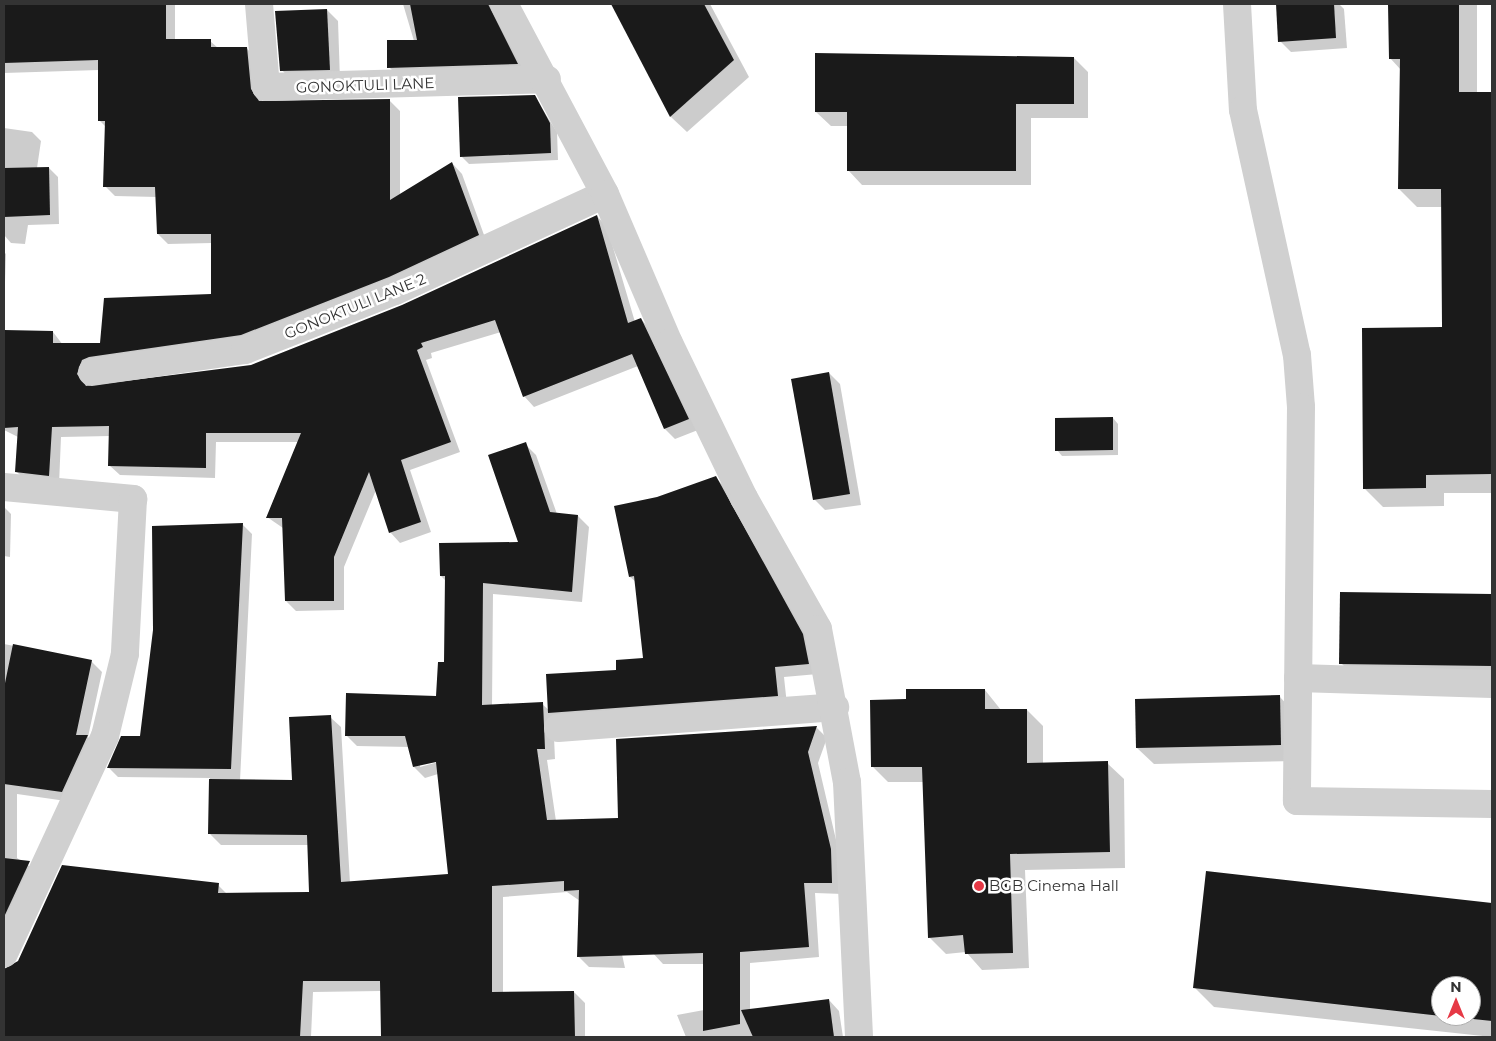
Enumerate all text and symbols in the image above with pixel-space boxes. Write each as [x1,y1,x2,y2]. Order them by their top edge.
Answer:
street label: GONOKTULI LANE [295,74,435,96]
street label: GONOKTULI LANE 2 [282,269,428,343]
place label: BGB Cinema Hall [989,877,1119,895]
marker: BGB Cinema Hall [973,880,985,892]
north arrow [1431,976,1481,1026]
text: N [1450,978,1462,996]

